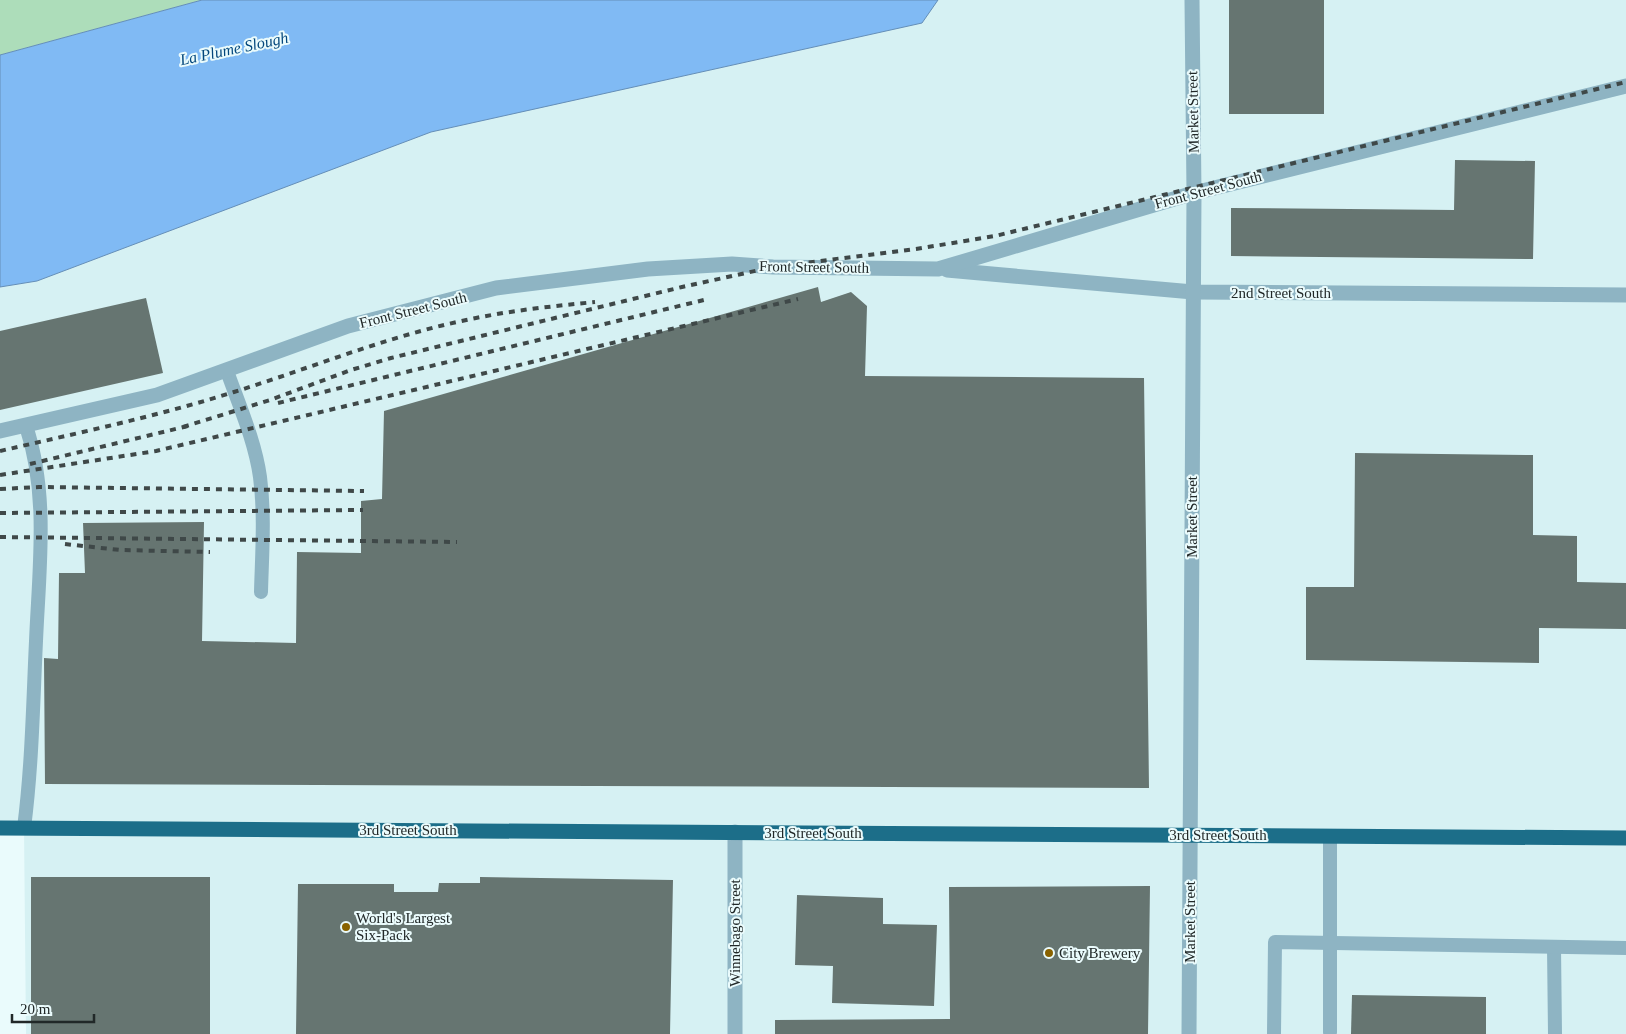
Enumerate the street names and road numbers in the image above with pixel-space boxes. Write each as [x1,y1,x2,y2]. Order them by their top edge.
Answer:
street label: Market Street [1184,70,1202,153]
street label: Front Street South [1153,168,1264,212]
street label: Front Street South [759,258,870,276]
street label: 2nd Street South [1231,285,1331,301]
street label: Front Street South [358,289,469,331]
street label: Market Street [1184,475,1200,558]
street label: 3rd Street South [359,822,457,838]
street label: 3rd Street South [764,825,862,841]
street label: 3rd Street South [1169,827,1267,843]
street label: Winnebago Street [727,879,743,987]
street label: Market Street [1182,880,1198,963]

